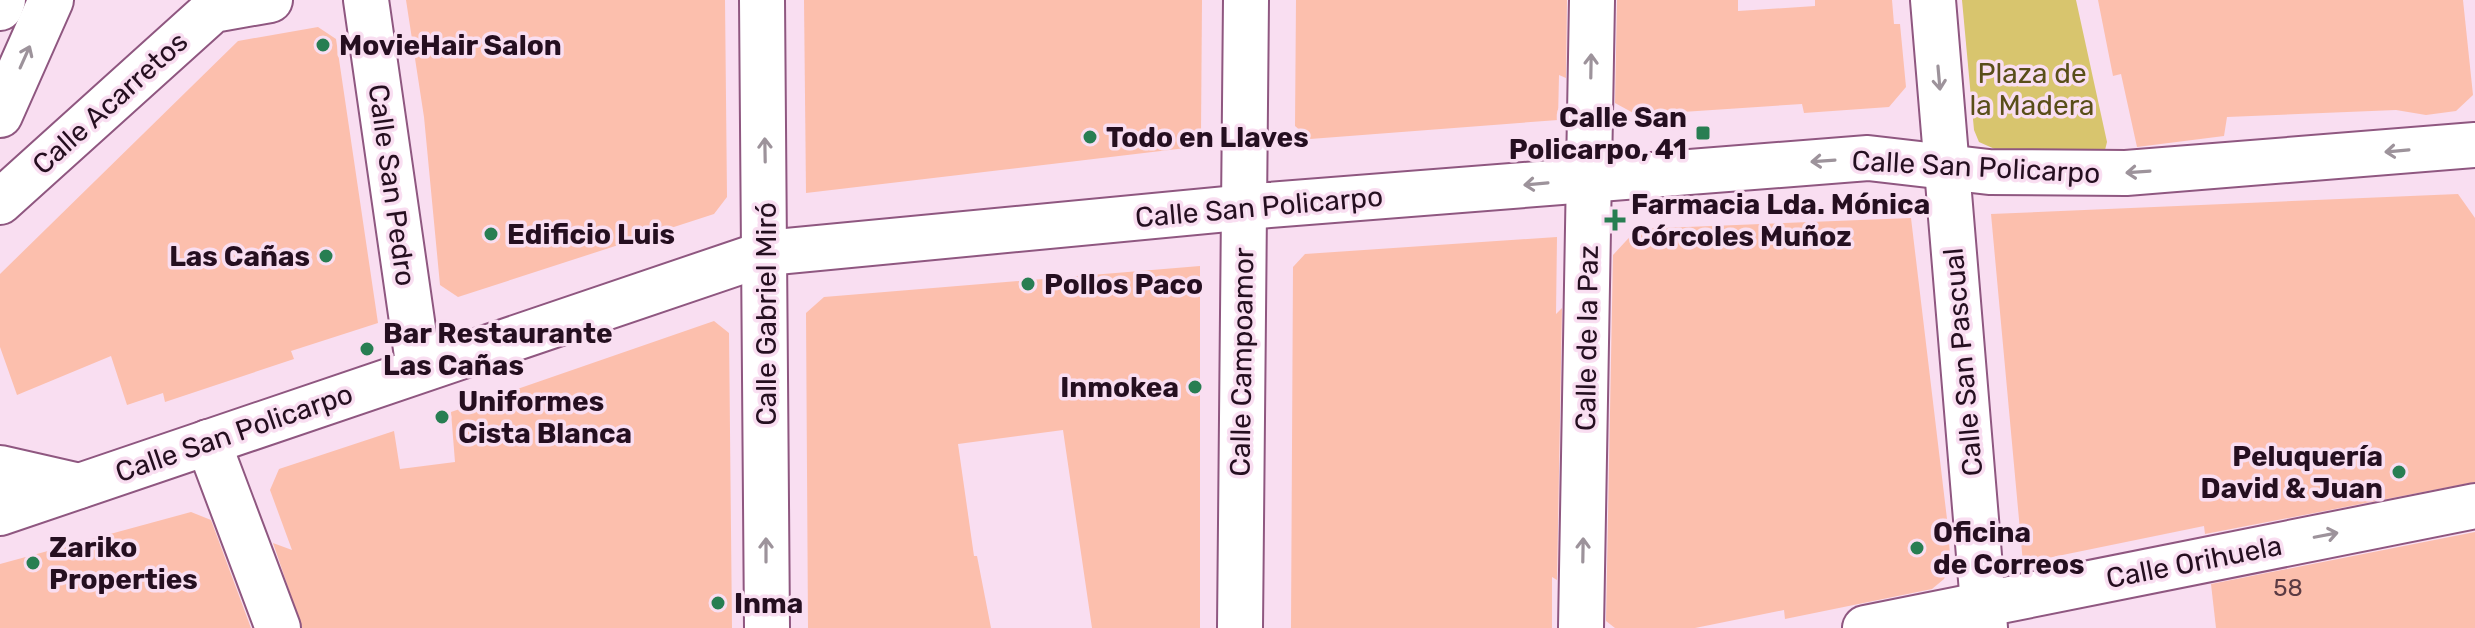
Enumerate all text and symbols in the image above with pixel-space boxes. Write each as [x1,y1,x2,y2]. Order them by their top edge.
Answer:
street label: Calle Acarretos [26,25,194,181]
place label: MovieHair Salon [339,29,562,62]
marker: MovieHair Salon [314,36,332,54]
one-way arrow [19,46,34,70]
one-way arrow [1583,53,1599,80]
park label: Plaza de la Madera [1969,57,2095,122]
one-way arrow [1932,64,1947,91]
street label: Calle San Pedro [361,82,423,288]
place label: Calle San Policarpo, 41 [1509,101,1687,166]
place label: Todo en Llaves [1106,121,1309,154]
marker: Calle San Policarpo, 41 [1694,124,1712,142]
marker: Todo en Llaves [1081,128,1099,146]
one-way arrow [757,137,772,164]
street label: Calle San Policarpo [1851,144,2101,190]
one-way arrow [2384,144,2411,159]
one-way arrow [1810,154,1837,169]
one-way arrow [2125,165,2152,180]
one-way arrow [1523,177,1550,192]
street label: Calle San Policarpo [1134,180,1384,234]
place label: Farmacia Lda. Mónica Córcoles Muñoz [1631,188,1930,253]
street label: Calle Gabriel Miró [750,202,783,426]
marker: Farmacia Lda. Mónica Córcoles Muñoz [1606,211,1624,229]
place label: Edificio Luis [507,218,675,251]
marker: Edificio Luis [482,225,500,243]
place label: Las Cañas [169,240,310,273]
street label: Calle de la Paz [1569,245,1605,431]
marker: Las Cañas [317,247,335,265]
street label: Calle Campoamor [1224,247,1261,477]
street label: Calle San Pascual [1937,247,1989,477]
place label: Pollos Paco [1044,268,1203,301]
marker: Pollos Paco [1019,275,1037,293]
place label: Bar Restaurante Las Cañas [383,317,613,382]
marker: Bar Restaurante Las Cañas [358,340,376,358]
place label: Inmokea [1060,371,1179,404]
street label: Calle San Policarpo [111,377,357,489]
marker: Inmokea [1186,378,1204,396]
place label: Uniformes Cista Blanca [458,385,632,450]
marker: Uniformes Cista Blanca [433,408,451,426]
place label: Peluquería David & Juan [2201,440,2383,505]
marker: Peluquería David & Juan [2390,463,2408,481]
place label: Oficina de Correos [1933,516,2085,581]
one-way arrow [2313,527,2338,542]
street label: Calle Orihuela [2103,529,2285,595]
place label: Zariko Properties [49,531,198,596]
one-way arrow [758,537,774,564]
one-way arrow [1575,537,1590,564]
marker: Oficina de Correos [1908,539,1926,557]
marker: Zariko Properties [24,554,42,572]
house number: 58 [2273,574,2303,602]
place label: Inma [734,587,803,620]
marker: Inma [709,594,727,612]

